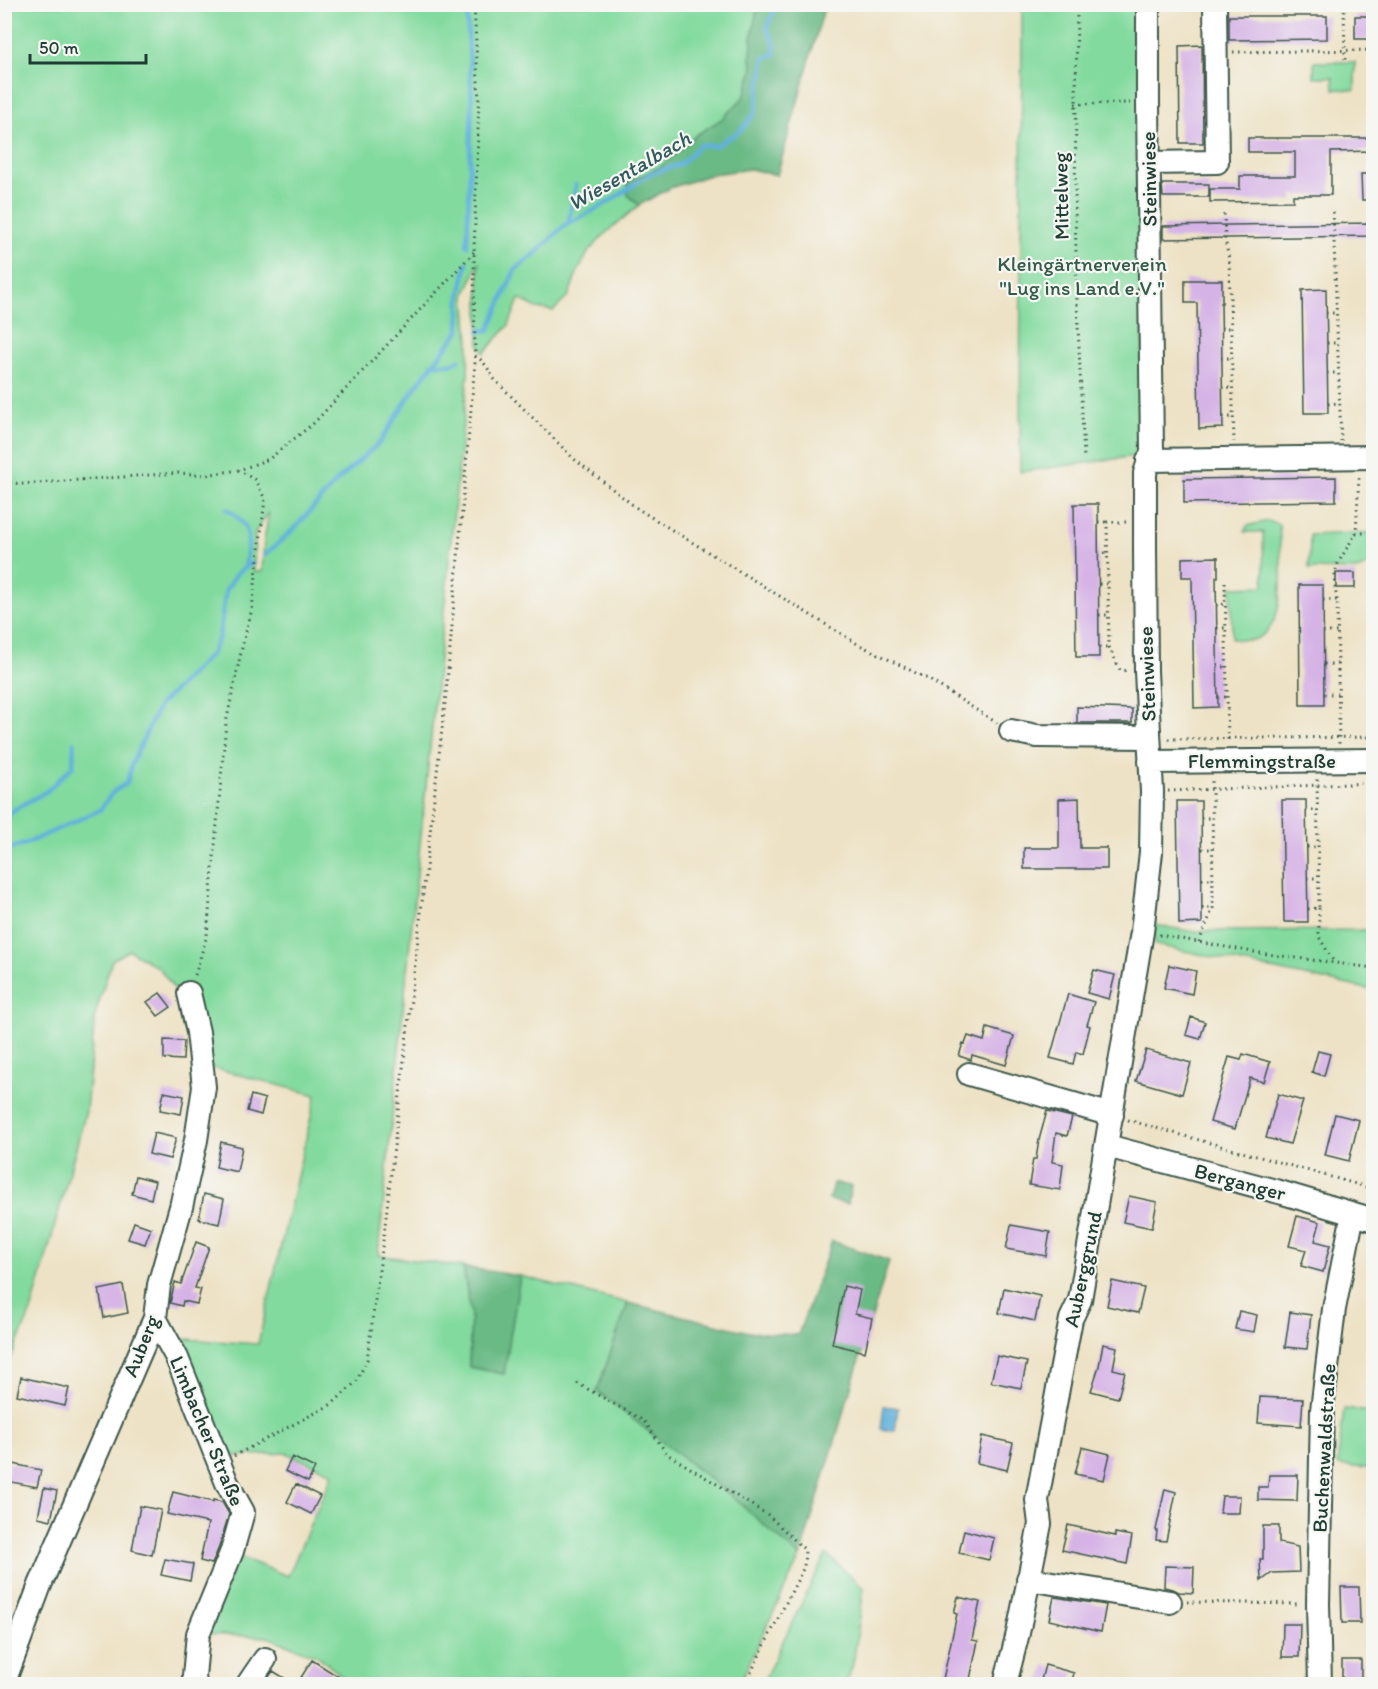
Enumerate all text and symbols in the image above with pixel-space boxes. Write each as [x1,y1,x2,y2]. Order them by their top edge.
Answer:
scale bar [30,27,146,65]
text: 50 m [39,37,79,59]
water label: Wiesentalbach [563,124,696,216]
street label: Steinwiese [1135,131,1162,227]
street label: Mittelweg [1047,152,1074,240]
park label: Kleingärtnerverein "Lug ins Land e.V." [997,251,1167,300]
street label: Steinwiese [1132,626,1161,722]
street label: Flemmingstraße [1188,748,1336,773]
street label: Berganger [1192,1157,1289,1206]
street label: Auberggrund [1058,1208,1107,1329]
street label: Auberg [117,1311,164,1380]
street label: Limbacher Straße [165,1352,250,1510]
street label: Buchenwaldstraße [1307,1363,1340,1533]

